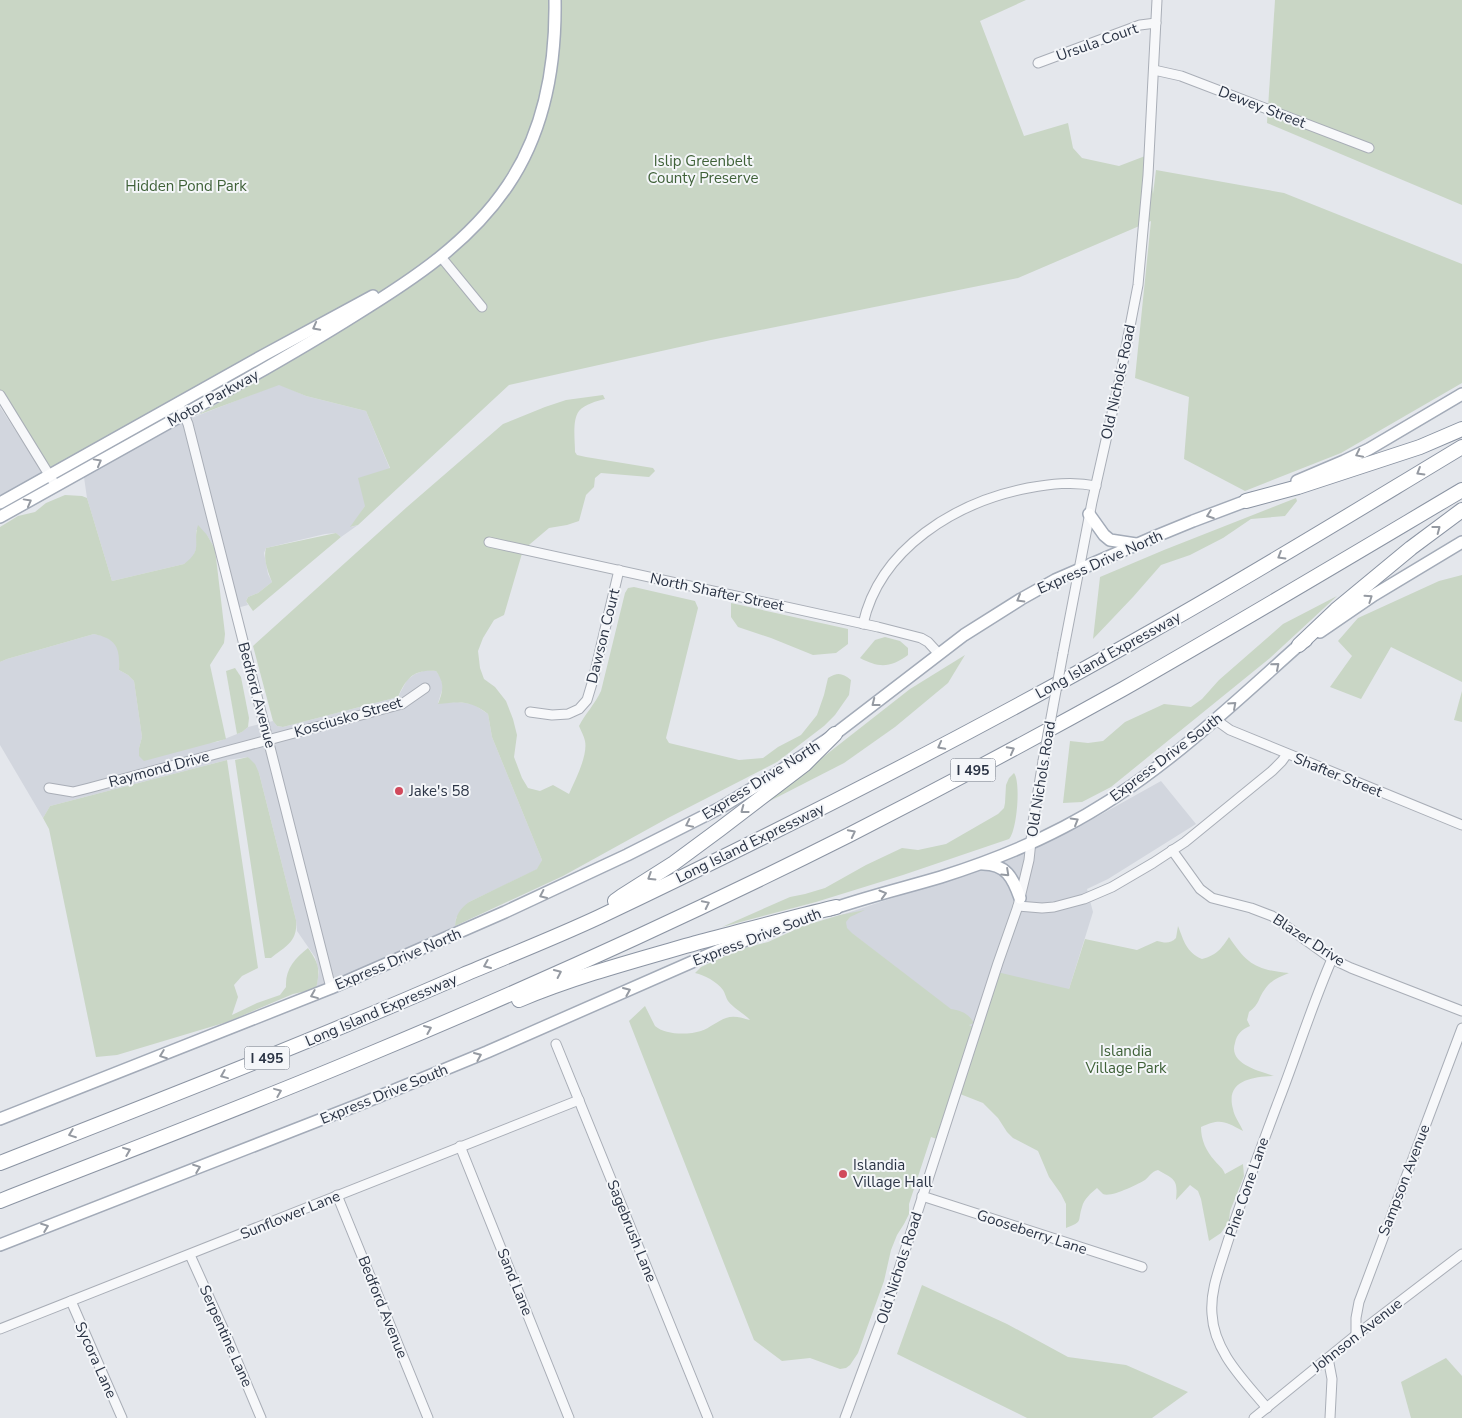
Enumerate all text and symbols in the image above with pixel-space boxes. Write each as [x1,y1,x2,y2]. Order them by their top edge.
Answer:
street label: Ursula Court [1053,18,1141,66]
street label: Dewey Street [1216,81,1309,133]
park label: Islip Greenbelt County Preserve [648,151,759,188]
park label: Hidden Pond Park [125,176,247,196]
one-way arrow [312,321,321,331]
street label: Old Nichols Road [1096,323,1140,441]
street label: Motor Parkway [164,364,263,431]
one-way arrow [1355,448,1364,458]
one-way arrow [93,459,102,469]
one-way arrow [1417,466,1426,476]
one-way arrow [23,498,32,508]
one-way arrow [1206,509,1214,519]
street label: Express Drive North [1034,525,1166,599]
one-way arrow [1431,526,1440,534]
one-way arrow [1277,550,1286,560]
street label: North Shafter Street [648,568,787,616]
street label: Dawson Court [582,586,625,685]
one-way arrow [1016,593,1025,603]
one-way arrow [1363,595,1372,604]
street label: Long Island Expressway [1032,607,1184,703]
street label: Bedford Avenue [233,640,281,750]
one-way arrow [1270,663,1279,672]
street label: Kosciusko Street [292,692,405,742]
one-way arrow [871,697,881,706]
one-way arrow [1227,702,1236,711]
street label: Express Drive South [1106,708,1226,806]
street label: Old Nichols Road [1022,720,1060,838]
street label: Express Drive North [698,736,824,824]
one-way arrow [937,740,946,750]
street label: Raymond Drive [106,746,212,792]
one-way arrow [1006,746,1015,756]
street label: Shafter Street [1291,748,1386,802]
road number: I 495 [950,758,996,782]
place label: Jake's 58 [408,781,470,801]
marker: Jake's 58 [393,785,405,797]
street label: Long Island Expressway [672,798,828,888]
one-way arrow [741,805,750,813]
one-way arrow [685,818,694,828]
one-way arrow [1069,818,1078,828]
one-way arrow [846,829,855,839]
one-way arrow [1000,867,1009,876]
one-way arrow [648,871,657,881]
one-way arrow [539,889,548,899]
one-way arrow [878,889,886,899]
one-way arrow [700,900,709,910]
street label: Express Drive South [690,903,824,971]
street label: Blazer Drive [1269,909,1349,971]
street label: Express Drive North [332,923,464,995]
one-way arrow [483,959,492,970]
one-way arrow [553,968,562,979]
street label: Long Island Expressway [302,969,460,1051]
one-way arrow [622,986,631,997]
one-way arrow [310,989,318,999]
one-way arrow [423,1025,432,1036]
park label: Islandia Village Park [1084,1041,1167,1078]
road number: I 495 [244,1046,290,1070]
one-way arrow [159,1049,168,1059]
one-way arrow [473,1051,482,1062]
street label: Express Drive South [317,1059,451,1129]
one-way arrow [220,1069,229,1079]
one-way arrow [273,1088,282,1098]
street label: Sampson Avenue [1374,1121,1434,1239]
one-way arrow [69,1129,77,1139]
street label: Pine Cone Lane [1221,1134,1273,1240]
one-way arrow [122,1147,131,1158]
place label: Islandia Village Hall [852,1155,933,1192]
one-way arrow [192,1164,201,1174]
marker: Islandia Village Hall [837,1168,849,1180]
street label: Sagebrush Lane [602,1177,662,1285]
street label: Sunflower Lane [237,1186,343,1244]
street label: Gooseberry Lane [974,1205,1090,1259]
street label: Old Nichols Road [871,1209,927,1327]
one-way arrow [41,1223,49,1233]
street label: Sand Lane [492,1245,538,1319]
street label: Bedford Avenue [353,1253,413,1361]
street label: Serpentine Lane [195,1282,257,1390]
street label: Johnson Avenue [1307,1293,1406,1377]
street label: Sycora Lane [70,1319,122,1401]

